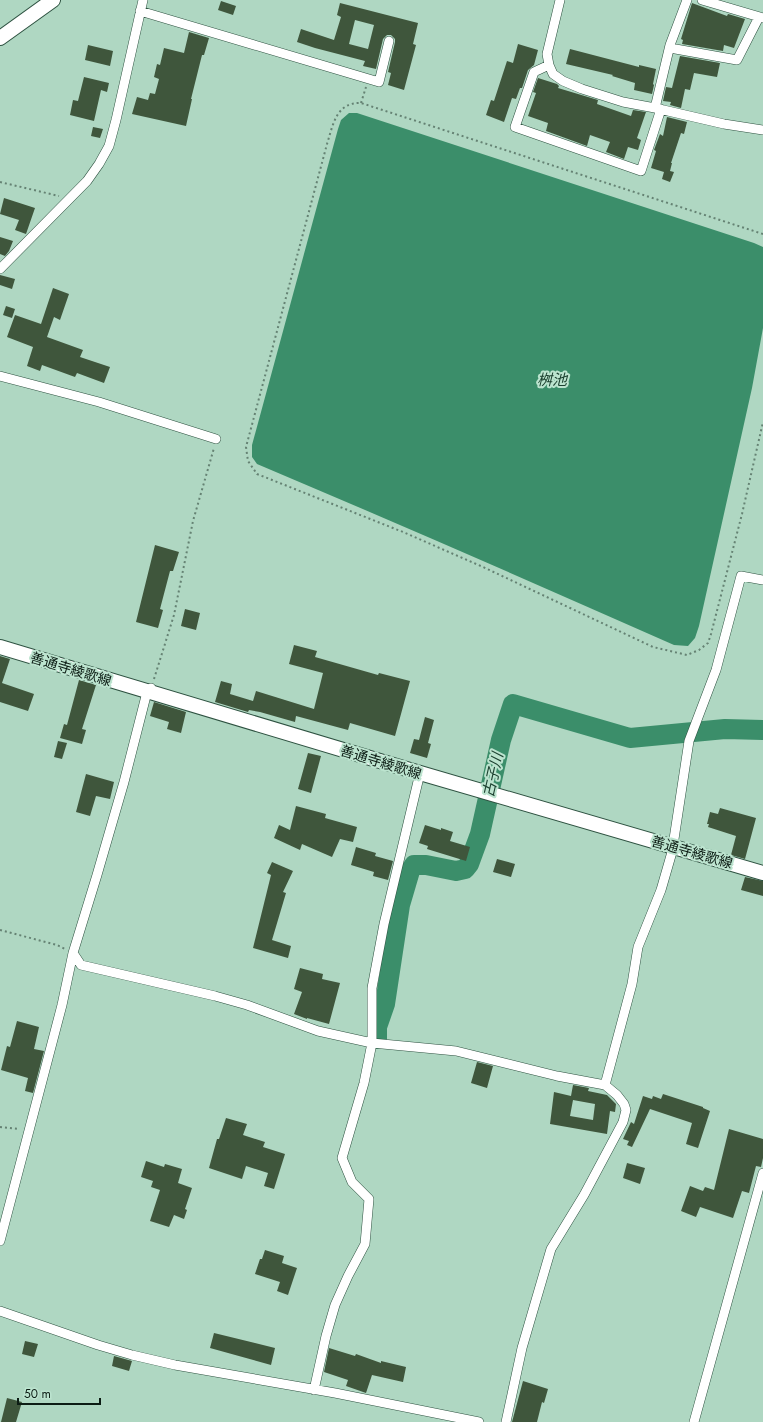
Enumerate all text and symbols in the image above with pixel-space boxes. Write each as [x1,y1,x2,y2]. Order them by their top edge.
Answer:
water label: 桝池 [537,369,569,391]
street label: 善通寺綾歌線 [28,647,114,691]
street label: 善通寺綾歌線 [338,740,424,784]
water label: 古子川 [477,749,509,799]
street label: 善通寺綾歌線 [649,831,735,873]
scale bar [18,1380,100,1406]
text: 50 m [24,1385,51,1403]

